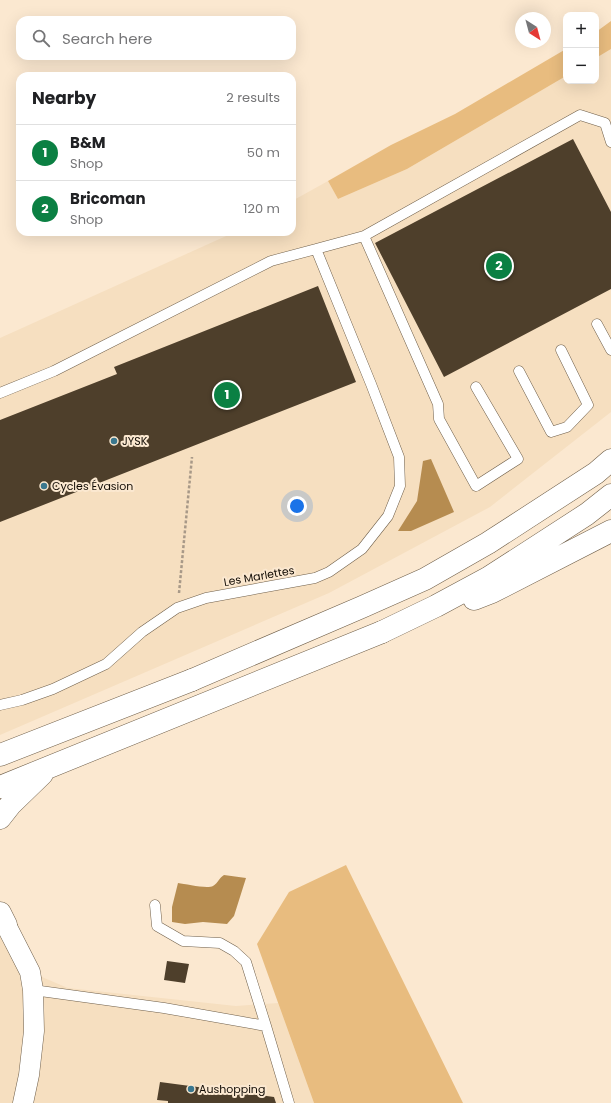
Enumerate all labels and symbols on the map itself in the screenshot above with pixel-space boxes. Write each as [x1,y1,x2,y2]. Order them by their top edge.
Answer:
north arrow [515,12,551,48]
pin: 2 [486,251,512,281]
pin: 1 [214,380,240,410]
place label: JYSK [122,433,148,449]
marker: JYSK [109,436,119,446]
place label: Cycles Évasion [52,478,133,494]
marker: Cycles Évasion [39,481,49,491]
your location [287,496,307,516]
street label: Les Marlettes [222,562,296,590]
place label: Aushopping [199,1081,265,1097]
marker: Aushopping [186,1084,196,1094]

